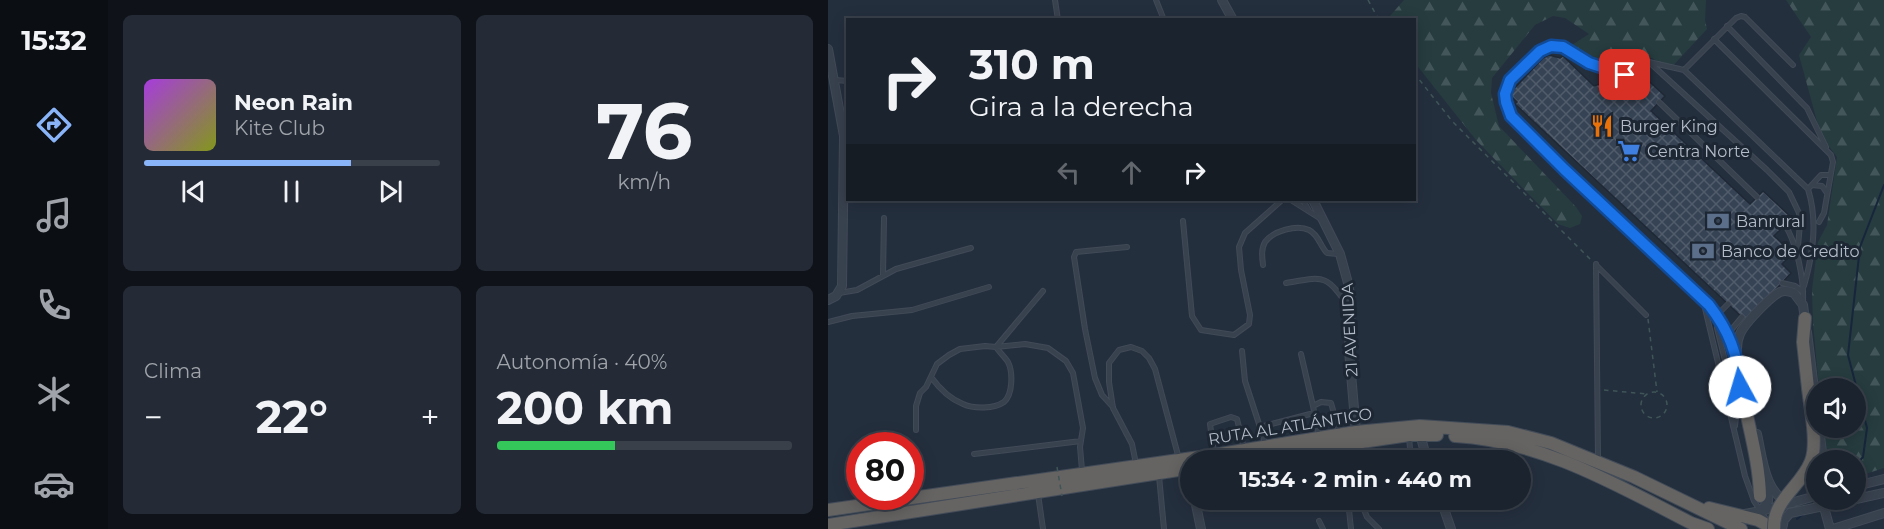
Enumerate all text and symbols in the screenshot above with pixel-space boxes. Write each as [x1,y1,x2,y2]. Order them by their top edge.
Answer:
text: 15:32 [21,24,87,57]
text: 310 m [969,38,1095,90]
icon: right [870,42,948,120]
pin [1599,49,1650,100]
icon: arrive [1608,58,1641,91]
text: 76 [596,83,693,179]
text: Neon Rain [234,89,353,116]
text: Gira a la derecha [969,90,1194,123]
icon: directions [33,104,75,146]
restaurant icon: Burger King [1589,113,1615,139]
text: Kite Club [234,116,325,140]
place label: Burger King [1620,117,1718,136]
supermarket icon: Centra Norte [1616,138,1642,164]
place label: Centra Norte [1647,142,1750,161]
icon: left [1052,156,1085,189]
icon: ahead [1115,156,1148,189]
icon: right [1178,156,1211,189]
text: km/h [618,170,671,194]
icon: previous [177,175,210,208]
icon: pause [275,175,308,208]
icon: next [374,175,407,208]
icon: music [33,194,75,236]
bank icon: Banrural [1705,208,1731,234]
place label: Banrural [1736,212,1805,231]
bank icon: Banco de Credito [1690,238,1716,264]
place label: Banco de Credito [1721,242,1860,261]
street label: 21 AVENIDA [1338,282,1361,377]
icon: phone [33,284,75,326]
text: Autonomía · 40% [497,350,667,374]
position arrow [1708,355,1772,419]
text: Clima [144,359,202,383]
icon: climate [33,373,75,415]
map controls [1806,378,1866,510]
button: sound [1806,378,1866,438]
text: 200 km [497,380,673,435]
text: 22° [256,389,328,444]
text: − [144,397,163,437]
text: + [421,397,439,437]
street label: RUTA AL ATLÁNTICO [1207,404,1373,449]
speed limit sign: 80 [846,432,924,510]
button: search [1806,450,1866,510]
icon: car [33,463,75,505]
text: 15:34 · 2 min · 440 m [1239,466,1472,493]

